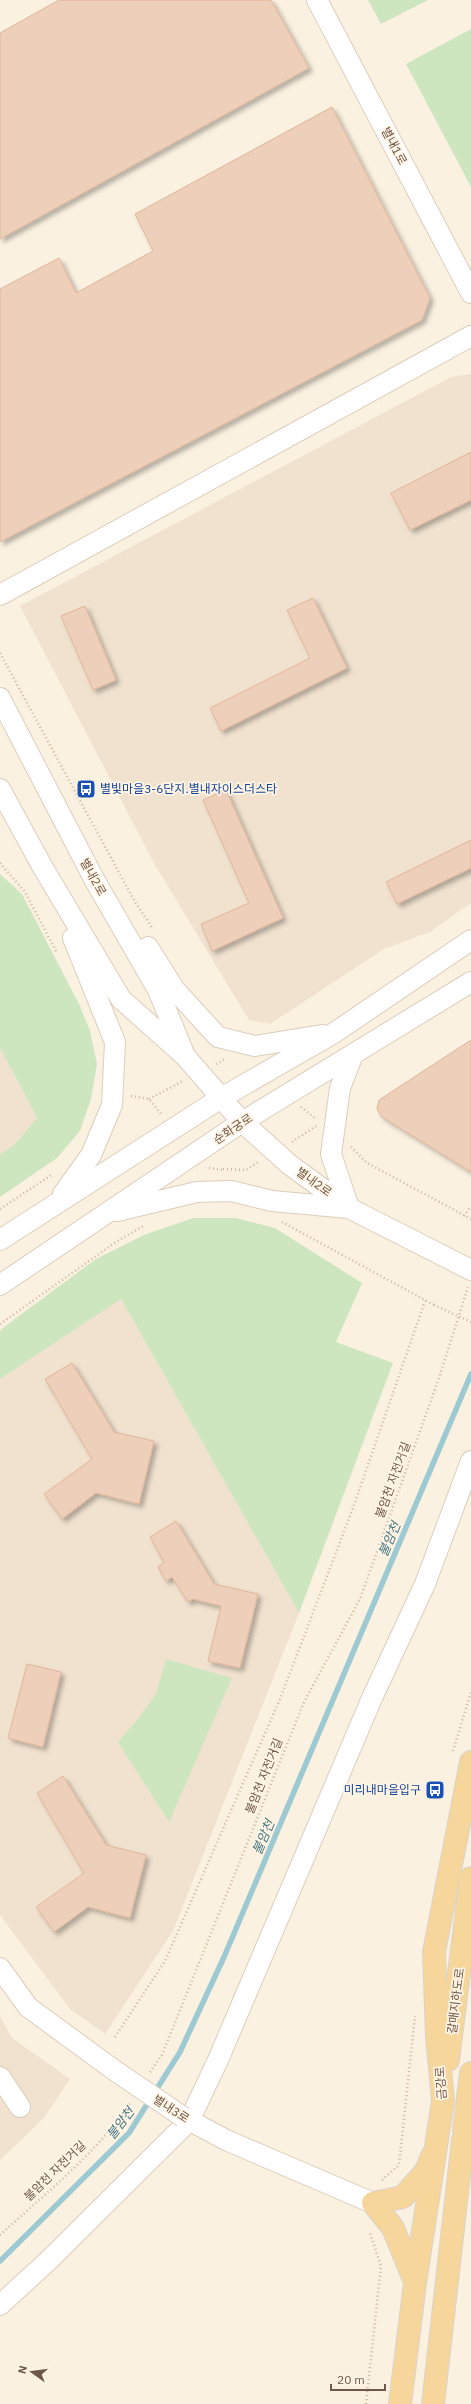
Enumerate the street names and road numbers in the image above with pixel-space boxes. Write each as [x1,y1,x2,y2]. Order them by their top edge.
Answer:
street label: 별내1로 [378,124,411,167]
street label: 별내2로 [77,855,110,898]
street label: 순화궁로 [210,1110,255,1147]
street label: 별내2로 [294,1164,335,1200]
street label: 불암천 자전거길 [372,1440,413,1520]
street label: 불암천 자전거길 [242,1736,285,1816]
street label: 갈매지하도로 [444,1967,467,2035]
street label: 금강로 [432,2066,449,2100]
street label: 별내3로 [150,2091,192,2126]
street label: 불암천 자전거길 [21,2137,89,2204]

